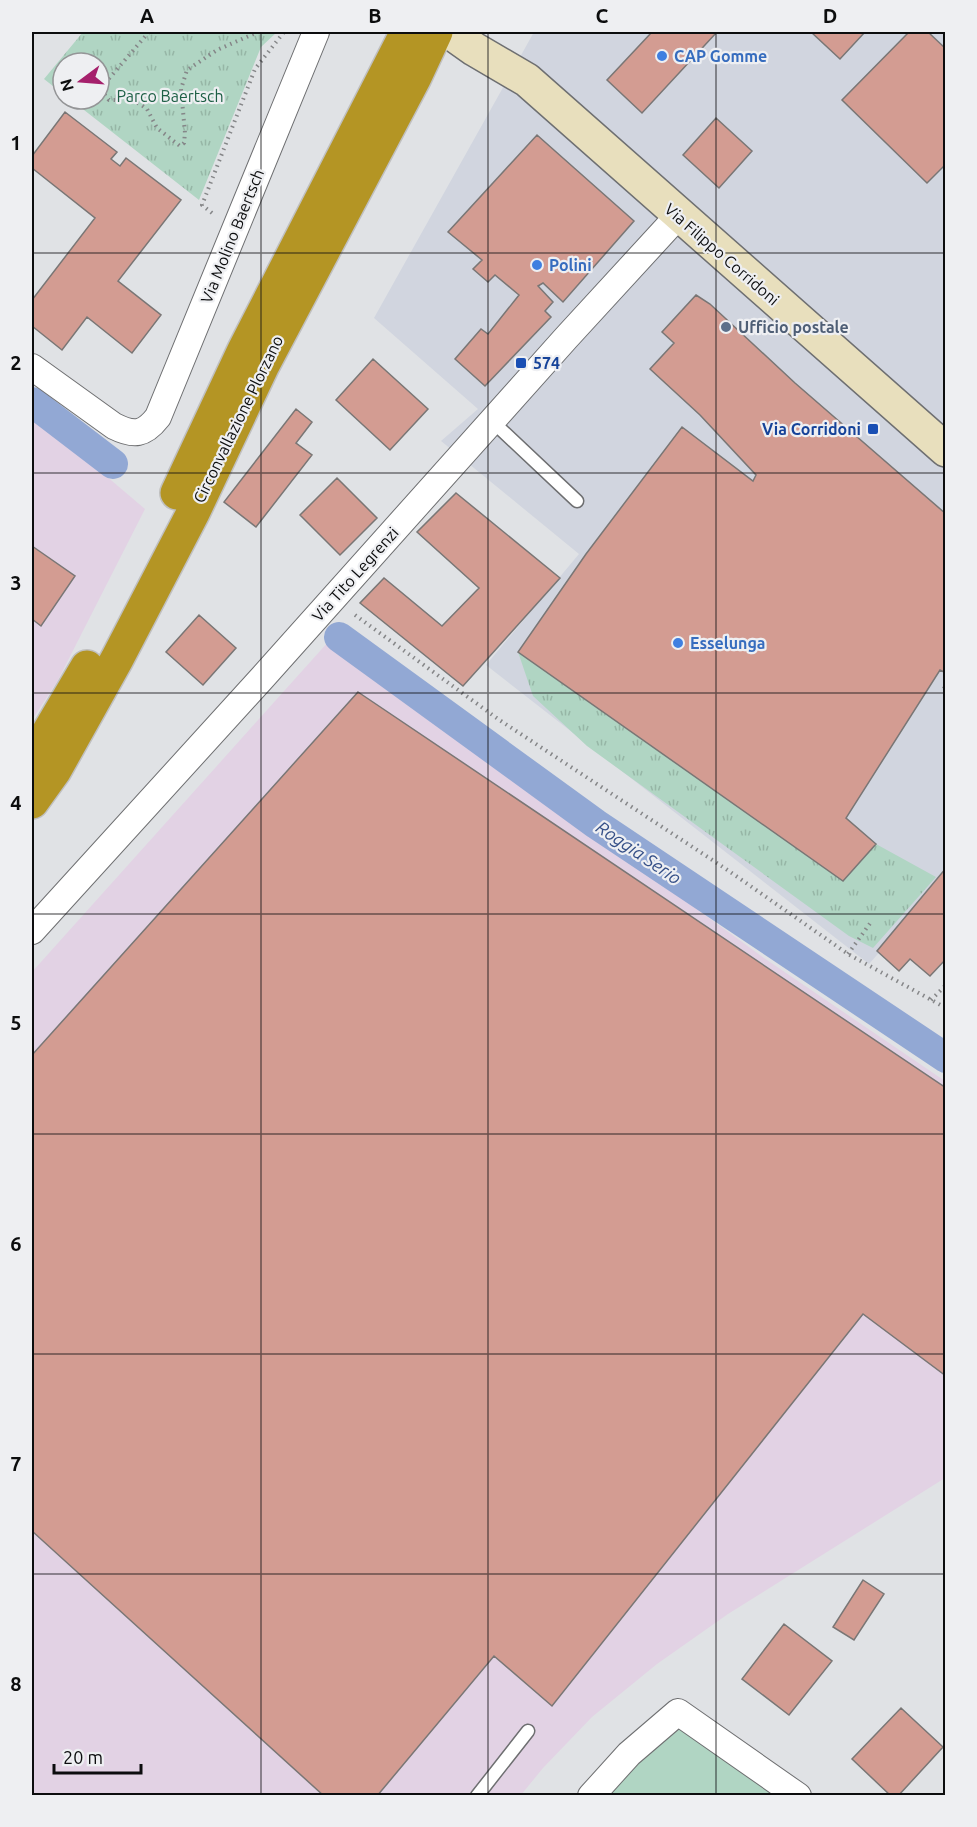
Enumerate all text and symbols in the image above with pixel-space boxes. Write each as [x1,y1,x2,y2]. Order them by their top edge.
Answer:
text: A [140,4,154,27]
text: B [368,4,382,27]
text: C [596,4,609,27]
text: D [823,4,837,27]
place label: CAP Gomme [674,47,767,65]
marker: CAP Gomme [655,49,669,63]
north arrow [51,51,111,111]
text: N [56,77,77,93]
park label: Parco Baertsch [116,87,224,105]
text: 1 [10,131,22,154]
street label: Via Molino Baertsch [197,166,267,306]
street label: Via Filippo Corridoni [661,199,783,309]
place label: Polini [549,256,592,274]
marker: Polini [530,258,544,272]
place label: Ufficio postale [738,318,849,336]
marker: Ufficio postale [719,320,733,334]
street label: Circonvallazione Plorzano [190,332,286,506]
text: 2 [10,351,22,374]
place label: 574 [533,354,560,372]
marker: 574 [514,356,528,370]
place label: Via Corridoni [762,420,861,438]
marker: Via Corridoni [866,422,880,436]
street label: Via Tito Legrenzi [308,523,402,625]
text: 3 [10,571,22,594]
place label: Esselunga [690,634,766,652]
marker: Esselunga [671,636,685,650]
text: 4 [10,791,22,814]
water label: Roggia Serio [593,816,685,888]
text: 5 [10,1011,22,1034]
text: 6 [10,1232,22,1255]
text: 7 [10,1452,22,1475]
text: 8 [10,1672,22,1695]
scale bar [54,1737,141,1775]
text: 20 m [63,1747,103,1767]

